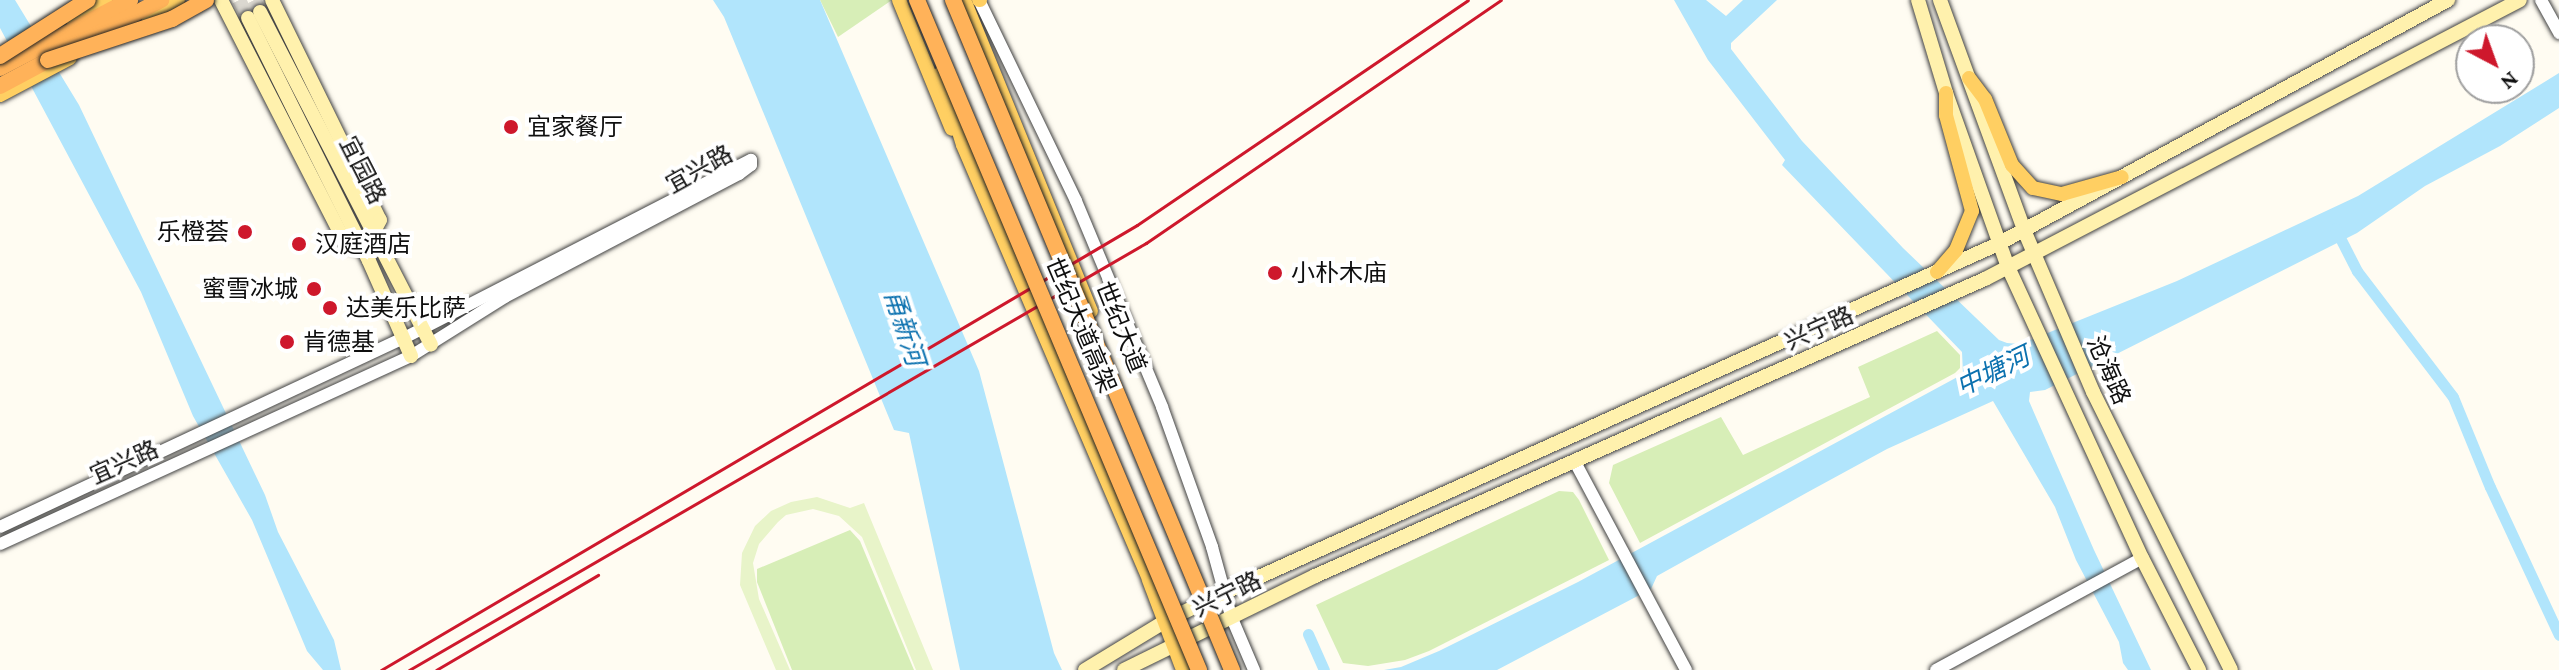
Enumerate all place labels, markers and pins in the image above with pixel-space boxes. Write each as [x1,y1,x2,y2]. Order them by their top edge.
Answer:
place label: 宜家餐厅 [527,113,623,141]
marker: 宜家餐厅 [502,118,520,136]
place label: 乐橙荟 [157,218,229,246]
marker: 乐橙荟 [236,223,254,241]
place label: 汉庭酒店 [315,230,411,258]
marker: 汉庭酒店 [290,235,308,253]
place label: 小朴木庙 [1291,259,1387,287]
marker: 小朴木庙 [1266,264,1284,282]
place label: 蜜雪冰城 [202,275,298,303]
marker: 蜜雪冰城 [305,280,323,298]
place label: 达美乐比萨 [346,294,466,322]
marker: 达美乐比萨 [321,299,339,317]
place label: 肯德基 [303,328,375,356]
marker: 肯德基 [278,333,296,351]

